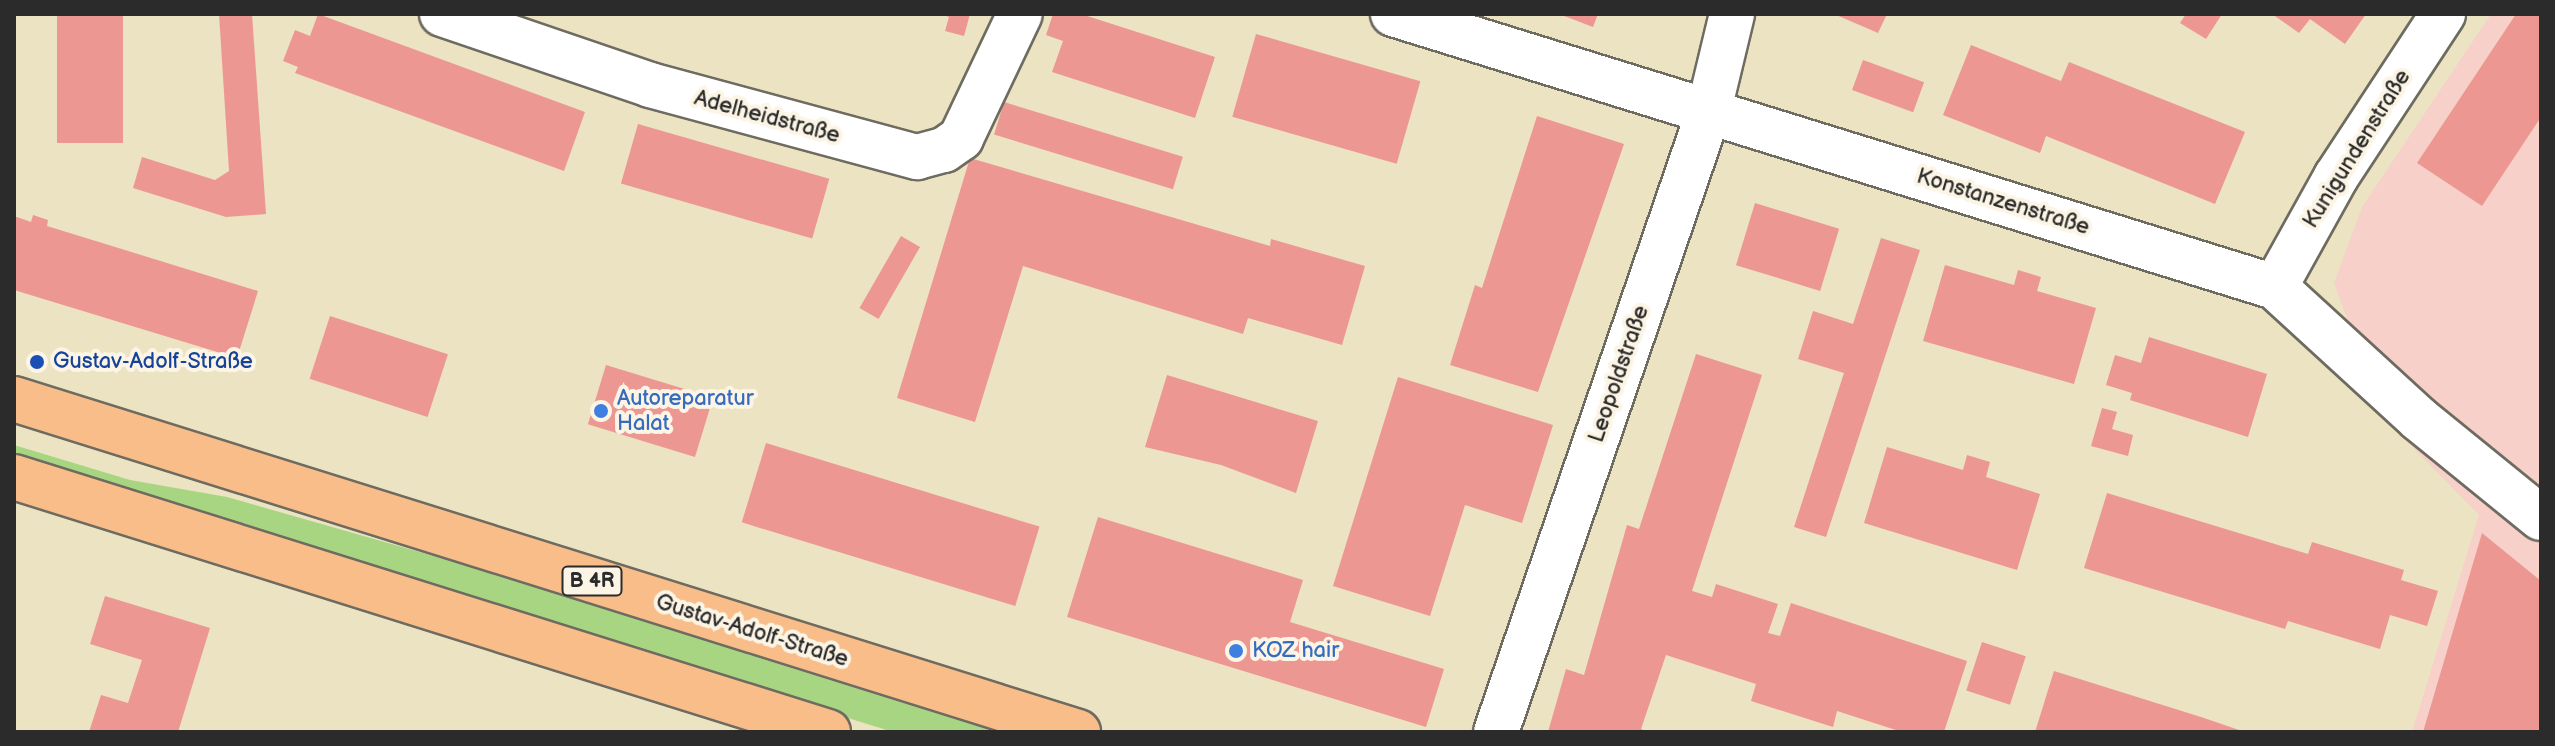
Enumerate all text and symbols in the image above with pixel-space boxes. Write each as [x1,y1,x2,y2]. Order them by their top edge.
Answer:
street label: Kunigundenstraße [2298,65,2416,233]
street label: Adelheidstraße [691,85,843,149]
street label: Konstanzenstraße [1913,163,2093,241]
street label: Leopoldstraße [1583,302,1655,446]
place label: Gustav-Adolf-Straße [53,349,253,375]
marker: Gustav-Adolf-Straße [28,353,46,371]
place label: Autoreparatur Halat [617,385,754,436]
marker: Autoreparatur Halat [592,402,610,420]
road number: B 4R [560,565,624,597]
street label: Gustav-Adolf-Straße [653,589,851,673]
place label: KOZ hair [1252,638,1339,664]
marker: KOZ hair [1227,642,1245,660]

